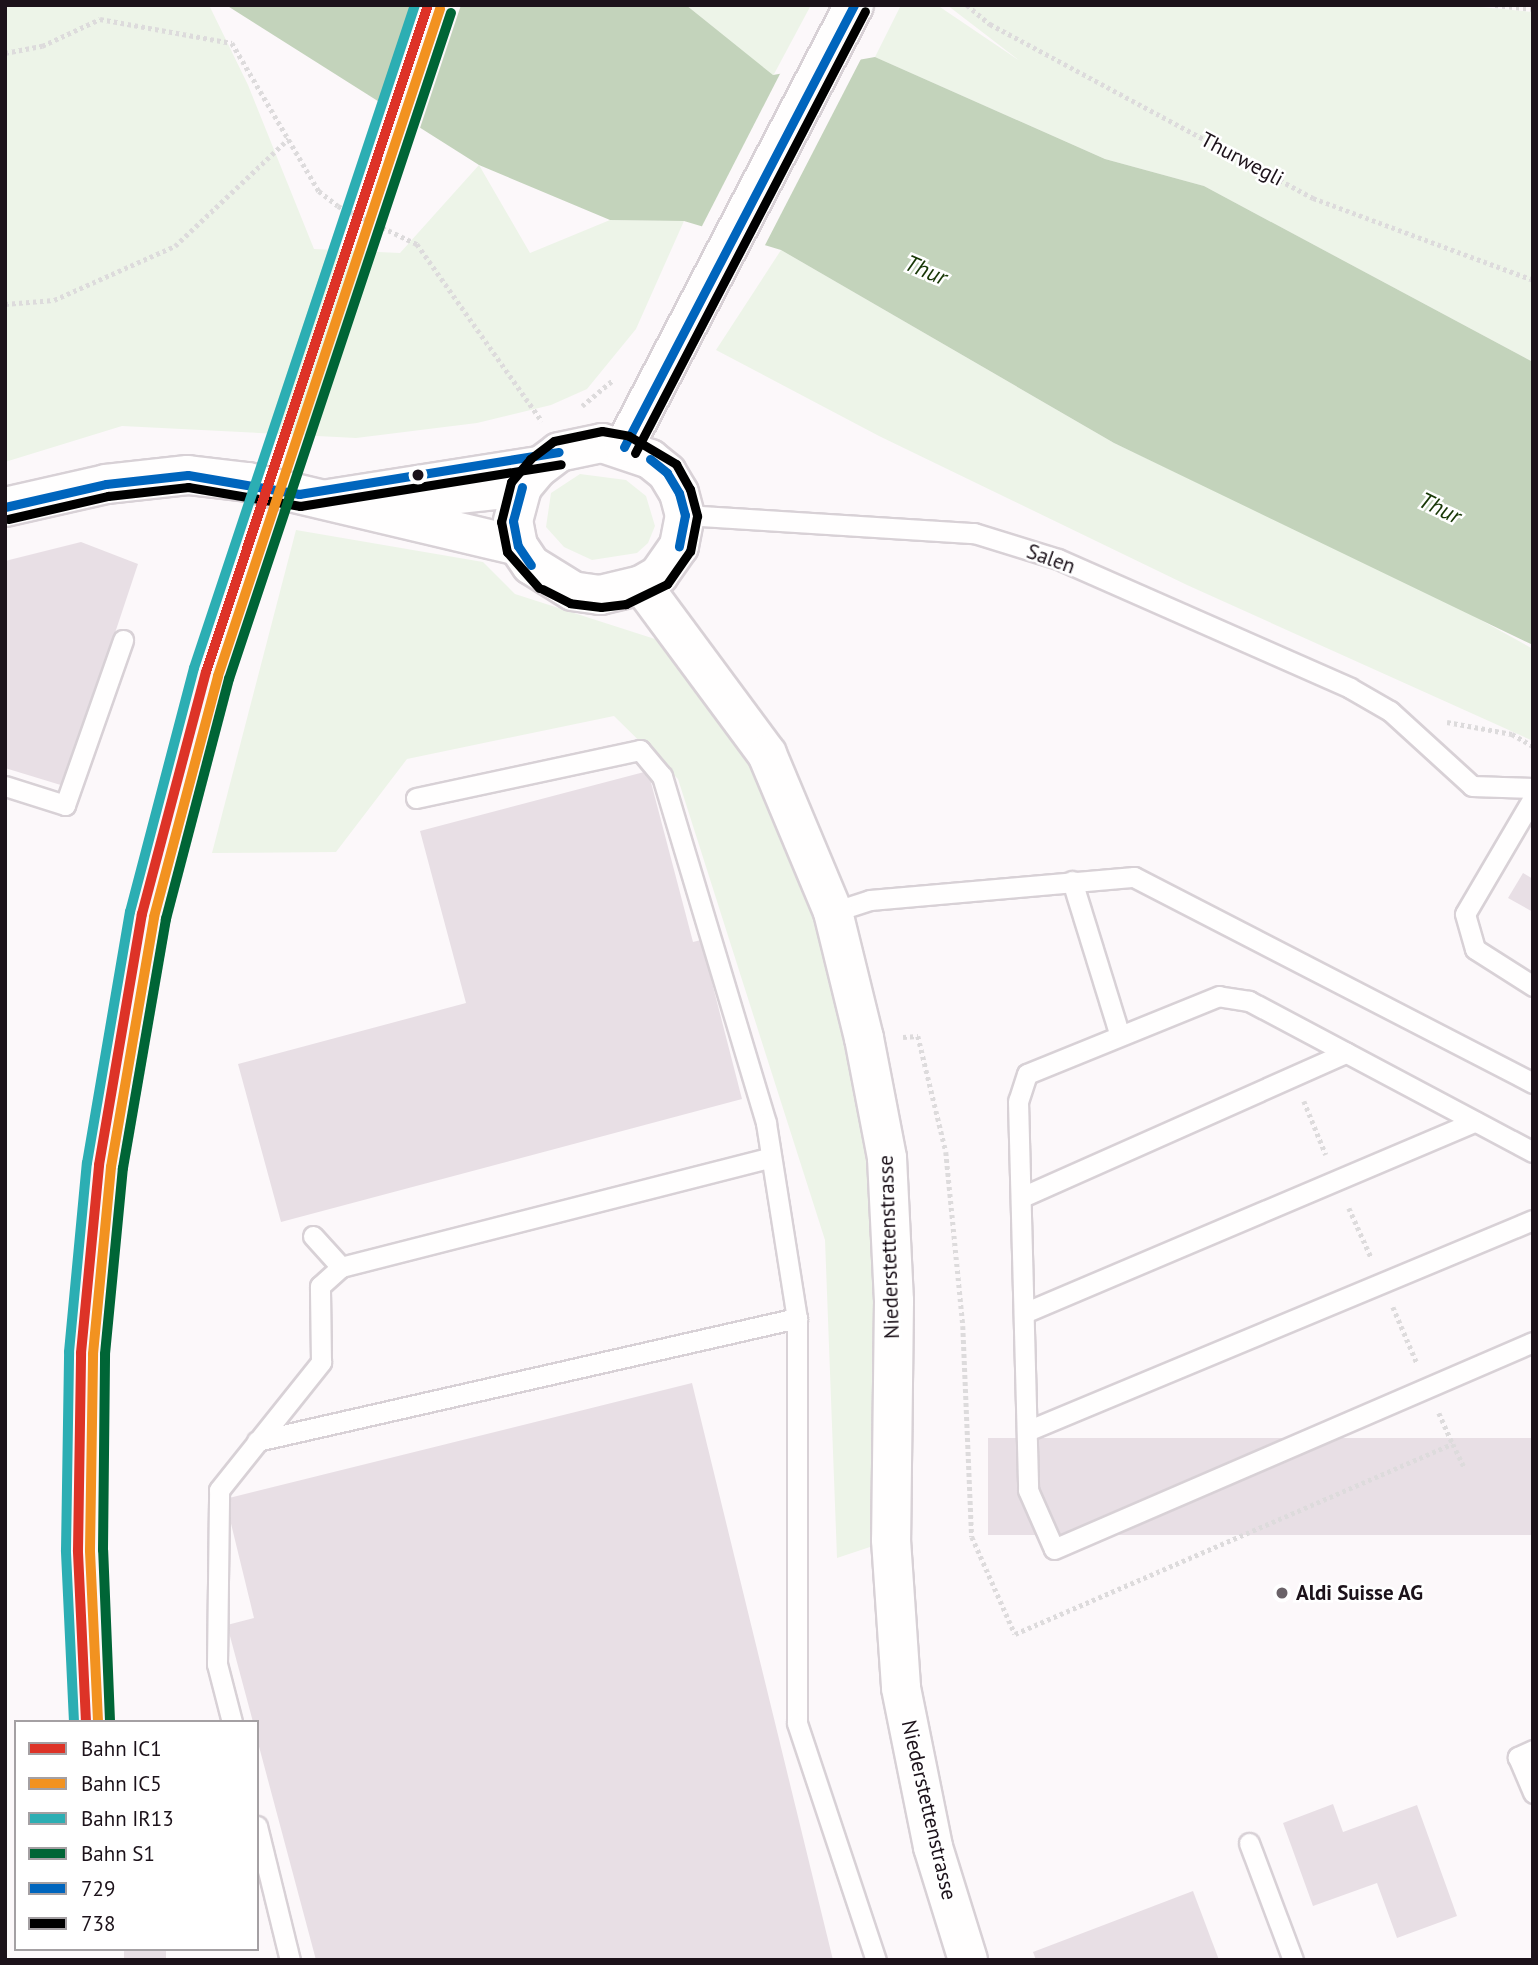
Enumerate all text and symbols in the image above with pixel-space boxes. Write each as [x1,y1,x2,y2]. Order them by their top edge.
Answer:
street label: Thurwegli [1196,127,1288,191]
water label: Thur [901,249,951,291]
unlabelled marker [411,468,425,482]
water label: Thur [1414,486,1466,530]
street label: Salen [1023,539,1079,579]
street label: Niederstettenstrasse [873,1155,905,1339]
place label: Aldi Suisse AG [1296,1580,1424,1606]
marker: Aldi Suisse AG [1274,1585,1290,1601]
street label: Niederstettenstrasse [896,1718,962,1902]
legend [14,1720,259,1951]
text: Bahn IC1 [81,1735,162,1762]
text: Bahn IC5 [81,1770,162,1797]
text: Bahn IR13 [81,1805,174,1832]
text: Bahn S1 [81,1840,155,1867]
text: 729 [81,1875,115,1902]
text: 738 [81,1910,115,1937]

